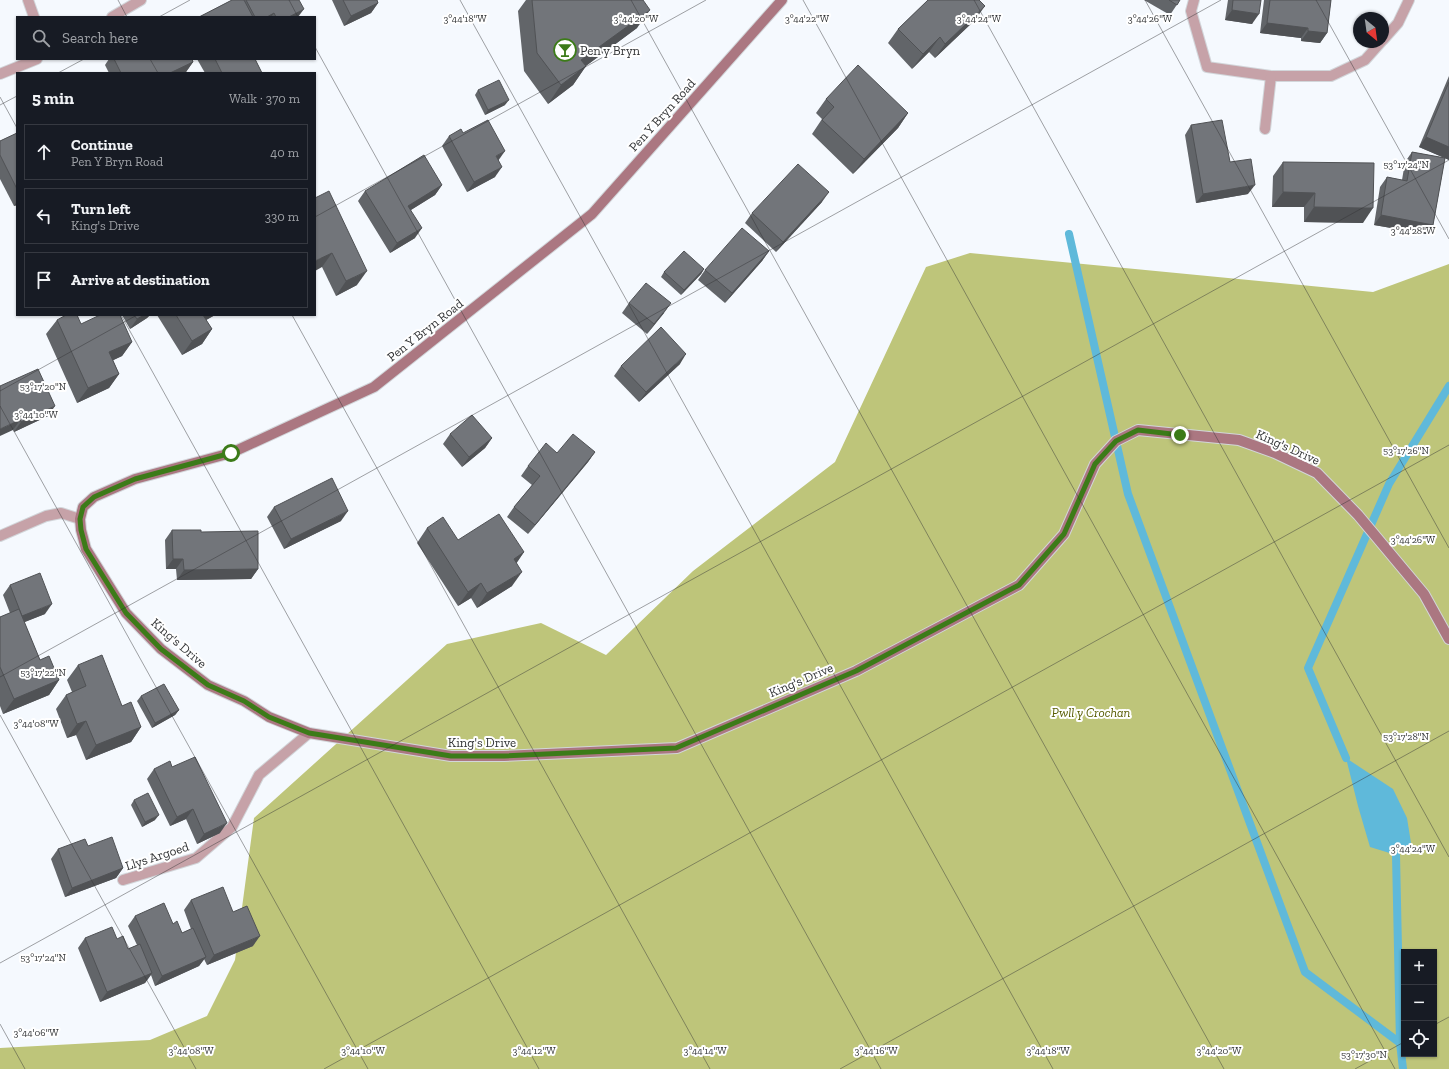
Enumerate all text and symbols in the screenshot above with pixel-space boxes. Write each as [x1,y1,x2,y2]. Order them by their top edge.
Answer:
north arrow [1353,12,1389,48]
text: 3°44'18"W [443,13,487,25]
text: 3°44'20"W [614,13,659,25]
text: 3°44'22"W [785,13,830,25]
text: 3°44'24"W [957,13,1002,25]
text: 3°44'26"W [1128,13,1173,25]
search box [16,16,316,60]
icon: search [30,27,52,49]
text: Search here [62,29,138,47]
bar icon: Pen y Bryn [552,37,578,63]
place label: Pen y Bryn [580,43,641,58]
street label: Pen Y Bryn Road [626,76,698,154]
text: 5 min [32,88,74,108]
text: Walk · 370 m [229,91,300,106]
text: Continue [71,136,133,154]
icon: ahead [33,141,55,163]
text: 40 m [270,145,299,160]
text: Pen Y Bryn Road [71,154,163,169]
text: 53°17'24"N [1383,159,1429,171]
text: Turn left [71,200,131,218]
icon: left [33,205,55,227]
text: 330 m [265,209,299,224]
text: King's Drive [71,218,139,233]
text: 3°44'28"W [1391,225,1436,237]
icon: arrive [33,269,55,291]
text: Arrive at destination [71,271,210,289]
street label: Pen Y Bryn Road [384,296,466,364]
text: 53°17'20"N [20,381,67,393]
text: 3°44'10"W [14,409,58,421]
route end [1171,426,1189,444]
street label: King's Drive [1254,426,1322,468]
route start [222,444,240,462]
text: 53°17'26"N [1383,445,1430,457]
text: 3°44'26"W [1391,534,1436,546]
street label: King's Drive [148,615,210,671]
street label: King's Drive [767,660,835,700]
text: 53°17'22"N [20,667,66,679]
park label: Pwll y Crochan [1052,705,1131,720]
text: 3°44'08"W [13,718,59,730]
text: 53°17'28"N [1383,731,1430,743]
street label: King's Drive [448,735,516,750]
street label: Llys Argoed [123,839,191,873]
text: 3°44'24"W [1391,843,1436,855]
map controls [1401,949,1437,1057]
button: + [1401,949,1437,985]
text: 53°17'24"N [20,952,66,964]
button: − [1401,985,1437,1021]
button: locate [1401,1021,1437,1057]
text: 3°44'06"W [13,1027,59,1039]
text: 3°44'08"W [168,1045,214,1057]
text: 3°44'10"W [341,1045,385,1057]
text: 3°44'12"W [513,1045,556,1057]
text: 3°44'14"W [684,1045,727,1057]
text: 3°44'16"W [854,1045,898,1057]
text: 3°44'18"W [1026,1045,1070,1057]
text: 3°44'20"W [1197,1045,1242,1057]
text: 53°17'30"N [1341,1049,1388,1061]

